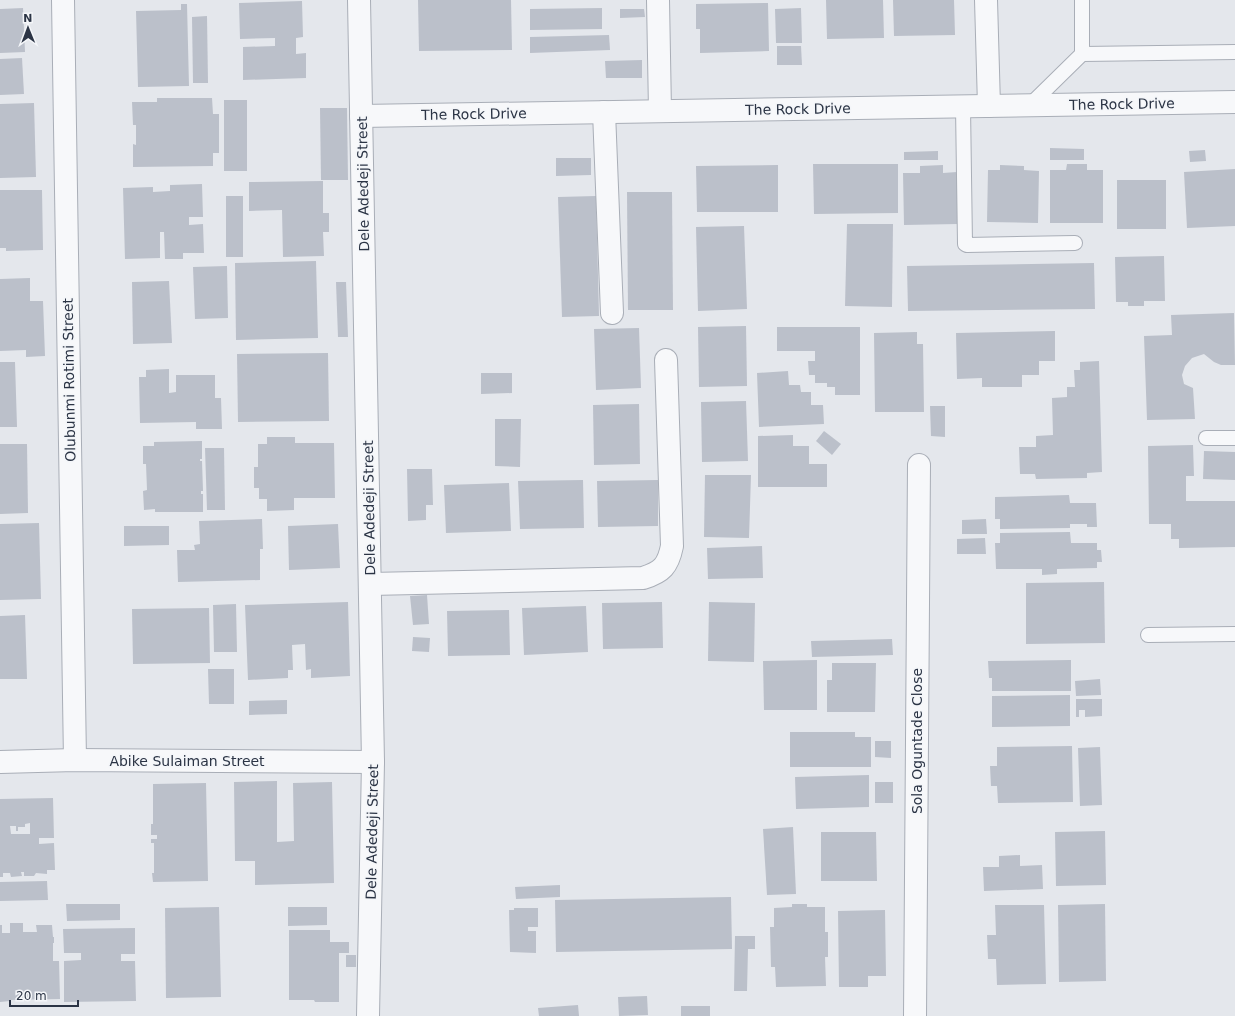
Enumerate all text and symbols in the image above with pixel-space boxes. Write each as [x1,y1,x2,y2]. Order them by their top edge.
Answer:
north arrow [8,8,48,48]
text: N [23,12,33,25]
street label: The Rock Drive [1068,95,1175,113]
street label: The Rock Drive [744,100,851,118]
street label: The Rock Drive [420,105,527,123]
street label: Dele Adedeji Street [354,116,372,252]
street label: Olubunmi Rotimi Street [60,297,78,462]
street label: Dele Adedeji Street [360,440,378,576]
street label: Sola Oguntade Close [909,668,925,814]
street label: Abike Sulaiman Street [109,753,265,769]
street label: Dele Adedeji Street [363,764,381,900]
scale bar [10,982,78,1008]
text: 20 m [16,989,47,1003]

